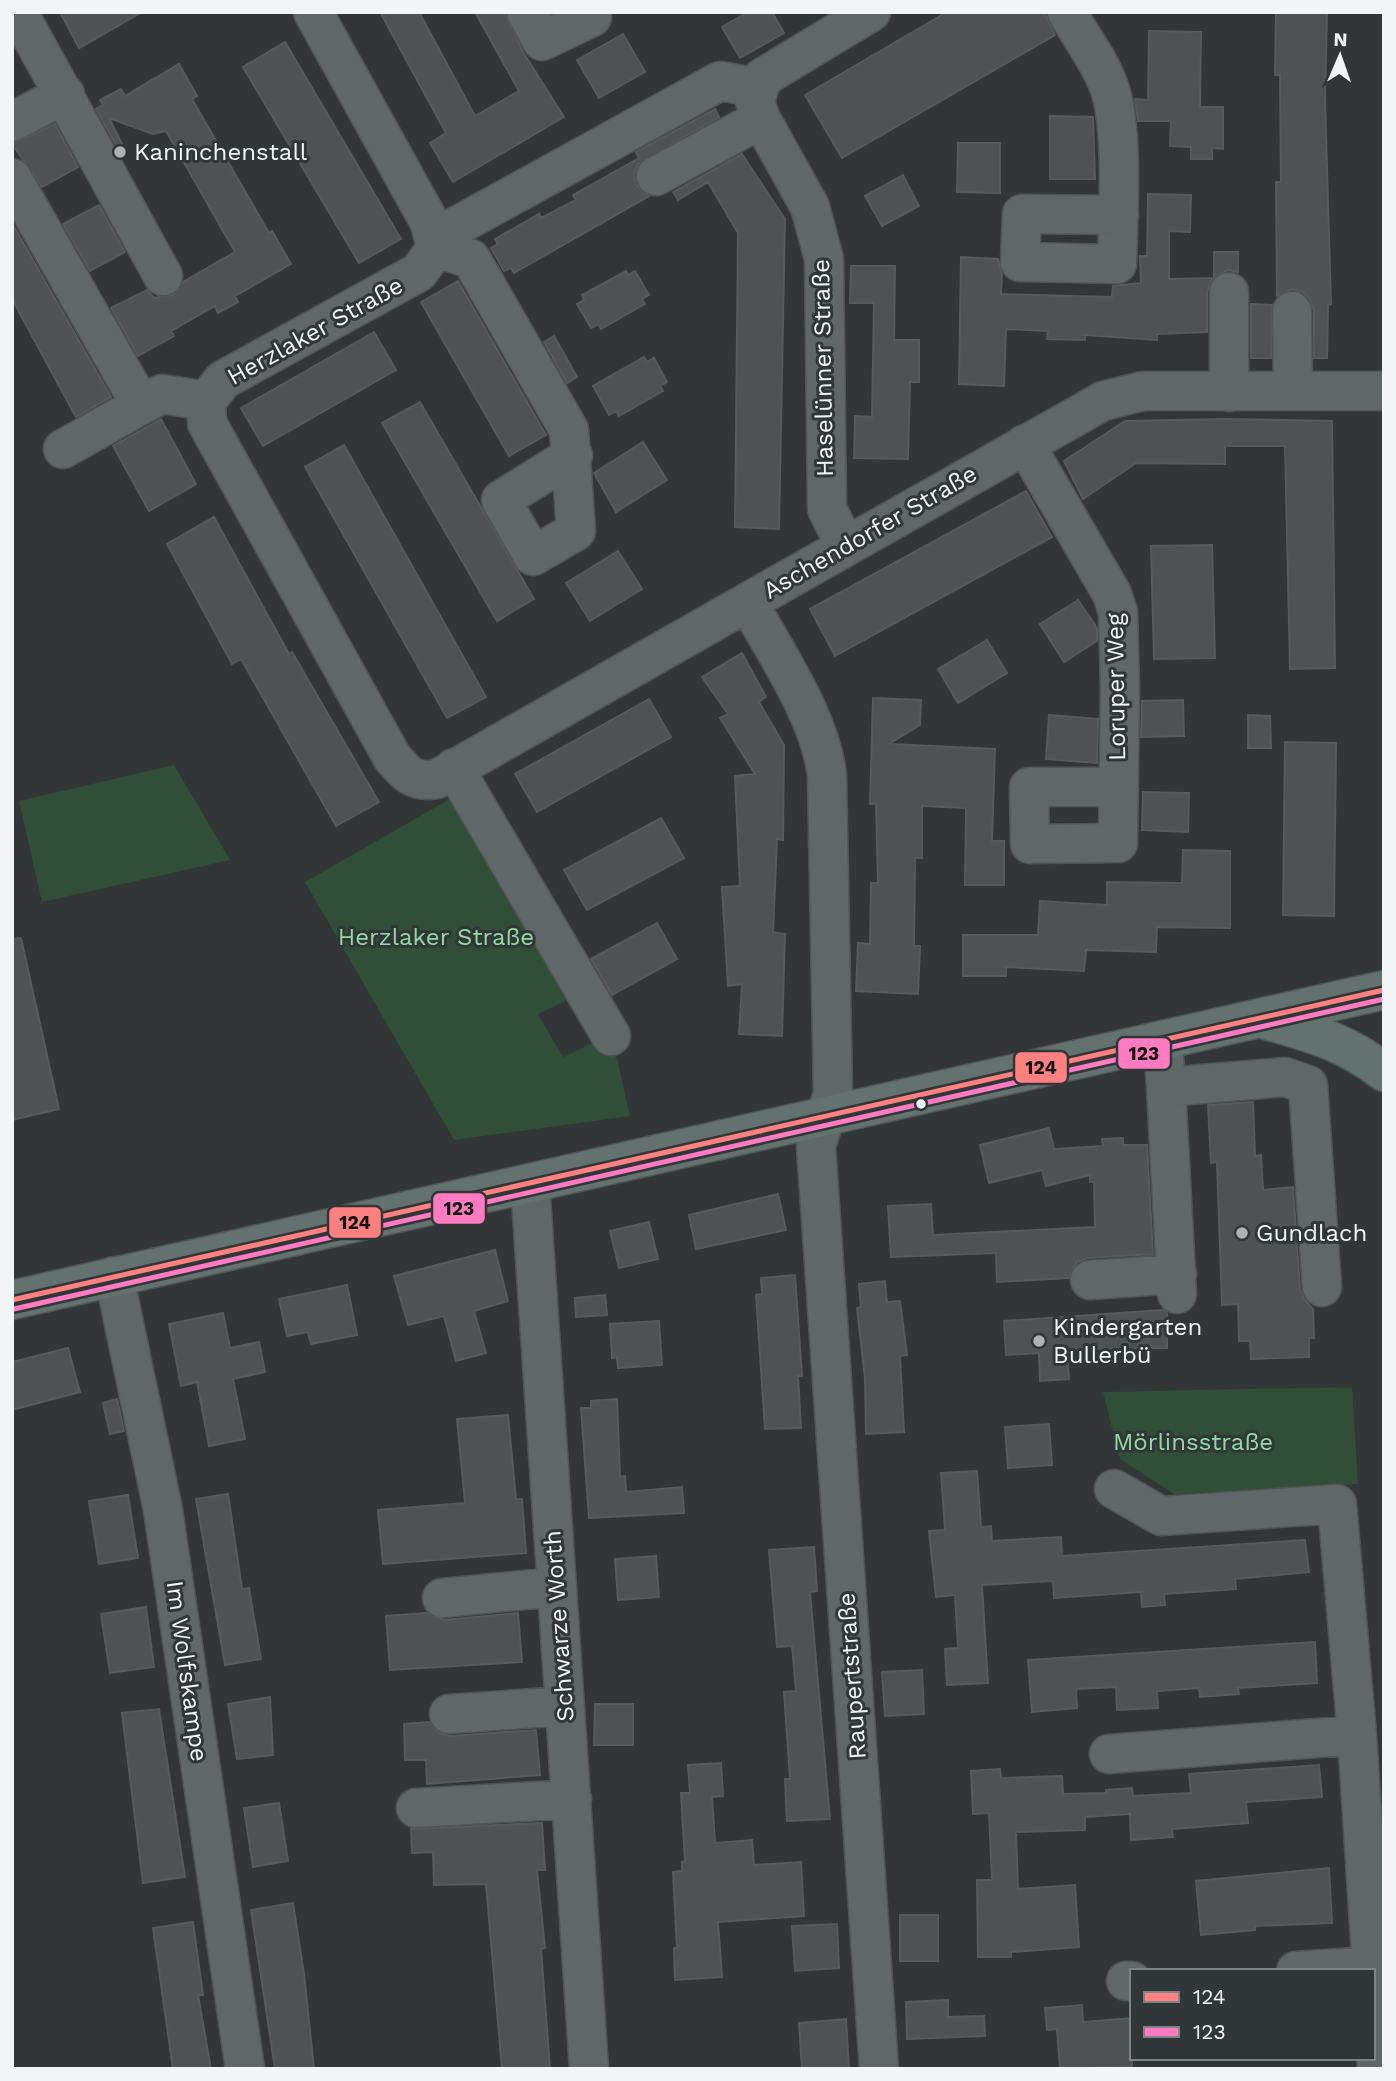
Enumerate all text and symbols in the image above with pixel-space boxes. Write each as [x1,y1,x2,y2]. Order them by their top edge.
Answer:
north arrow [1305,21,1375,91]
text: N [1333,28,1348,51]
place label: Kaninchenstall [134,138,308,166]
marker: Kaninchenstall [112,144,128,160]
street label: Haselünner Straße [807,259,839,477]
street label: Herzlaker Straße [222,271,408,391]
street label: Aschendorfer Straße [758,459,982,605]
street label: Loruper Weg [1101,613,1131,761]
park label: Herzlaker Straße [338,923,534,951]
line badge: 123 [1117,1037,1171,1070]
text: 123 [1129,1042,1159,1065]
line badge: 124 [1014,1051,1068,1084]
text: 124 [1025,1056,1057,1079]
unlabelled marker [914,1097,928,1111]
line badge: 123 [432,1192,486,1225]
text: 123 [444,1197,474,1220]
line badge: 124 [328,1206,382,1239]
text: 124 [339,1211,371,1234]
place label: Gundlach [1256,1219,1367,1247]
marker: Gundlach [1234,1225,1250,1241]
place label: Kindergarten Bullerbü [1053,1313,1202,1369]
marker: Kindergarten Bullerbü [1031,1333,1047,1349]
park label: Mörlinsstraße [1113,1428,1273,1456]
street label: Schwarze Worth [538,1530,580,1722]
street label: Im Wolfskampe [160,1579,214,1763]
street label: Raupertstraße [832,1592,872,1760]
legend [1130,1969,1375,2060]
text: 124 [1193,1984,1226,2009]
text: 123 [1193,2019,1226,2044]

